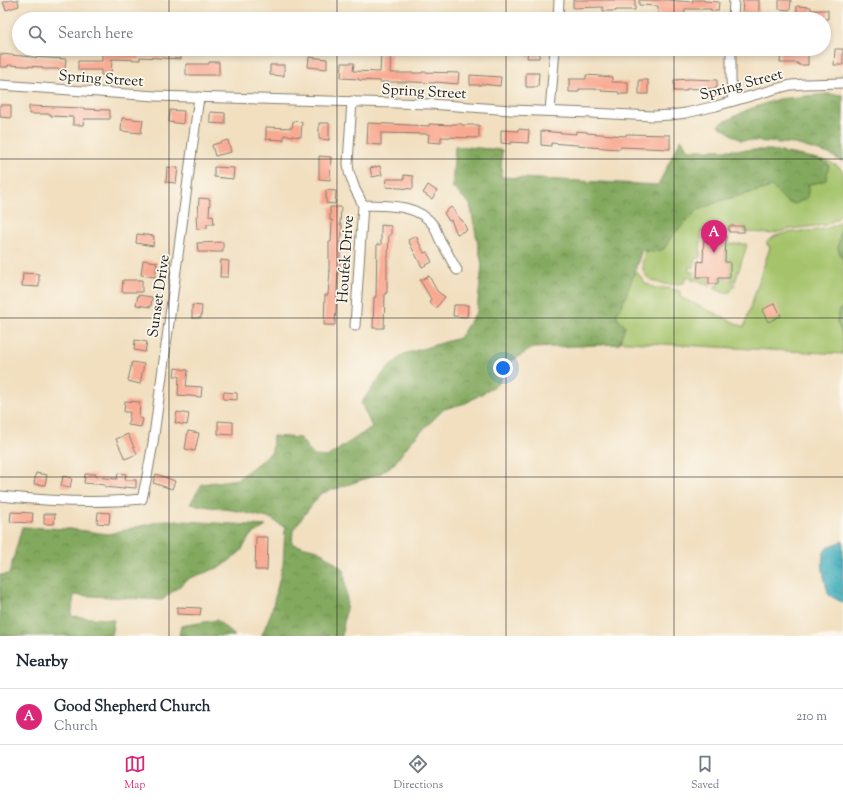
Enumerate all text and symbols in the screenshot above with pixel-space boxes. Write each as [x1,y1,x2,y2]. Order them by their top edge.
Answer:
search box [12,12,831,56]
icon: search [26,23,48,45]
text: Search here [58,24,133,45]
street label: Spring Street [698,64,785,107]
street label: Spring Street [58,66,144,93]
street label: Spring Street [381,80,467,105]
street label: Houfek Drive [333,214,360,304]
pin: A [701,220,727,253]
street label: Sunset Drive [143,253,176,339]
your location [493,358,513,378]
text: Nearby [16,650,68,674]
text: Good Shepherd Church [54,697,211,718]
text: A [24,708,34,726]
text: 210 m [796,708,827,726]
text: Church [54,718,98,736]
tab: Map [124,753,146,793]
tab: Directions [394,753,443,793]
tab: Saved [691,753,719,793]

